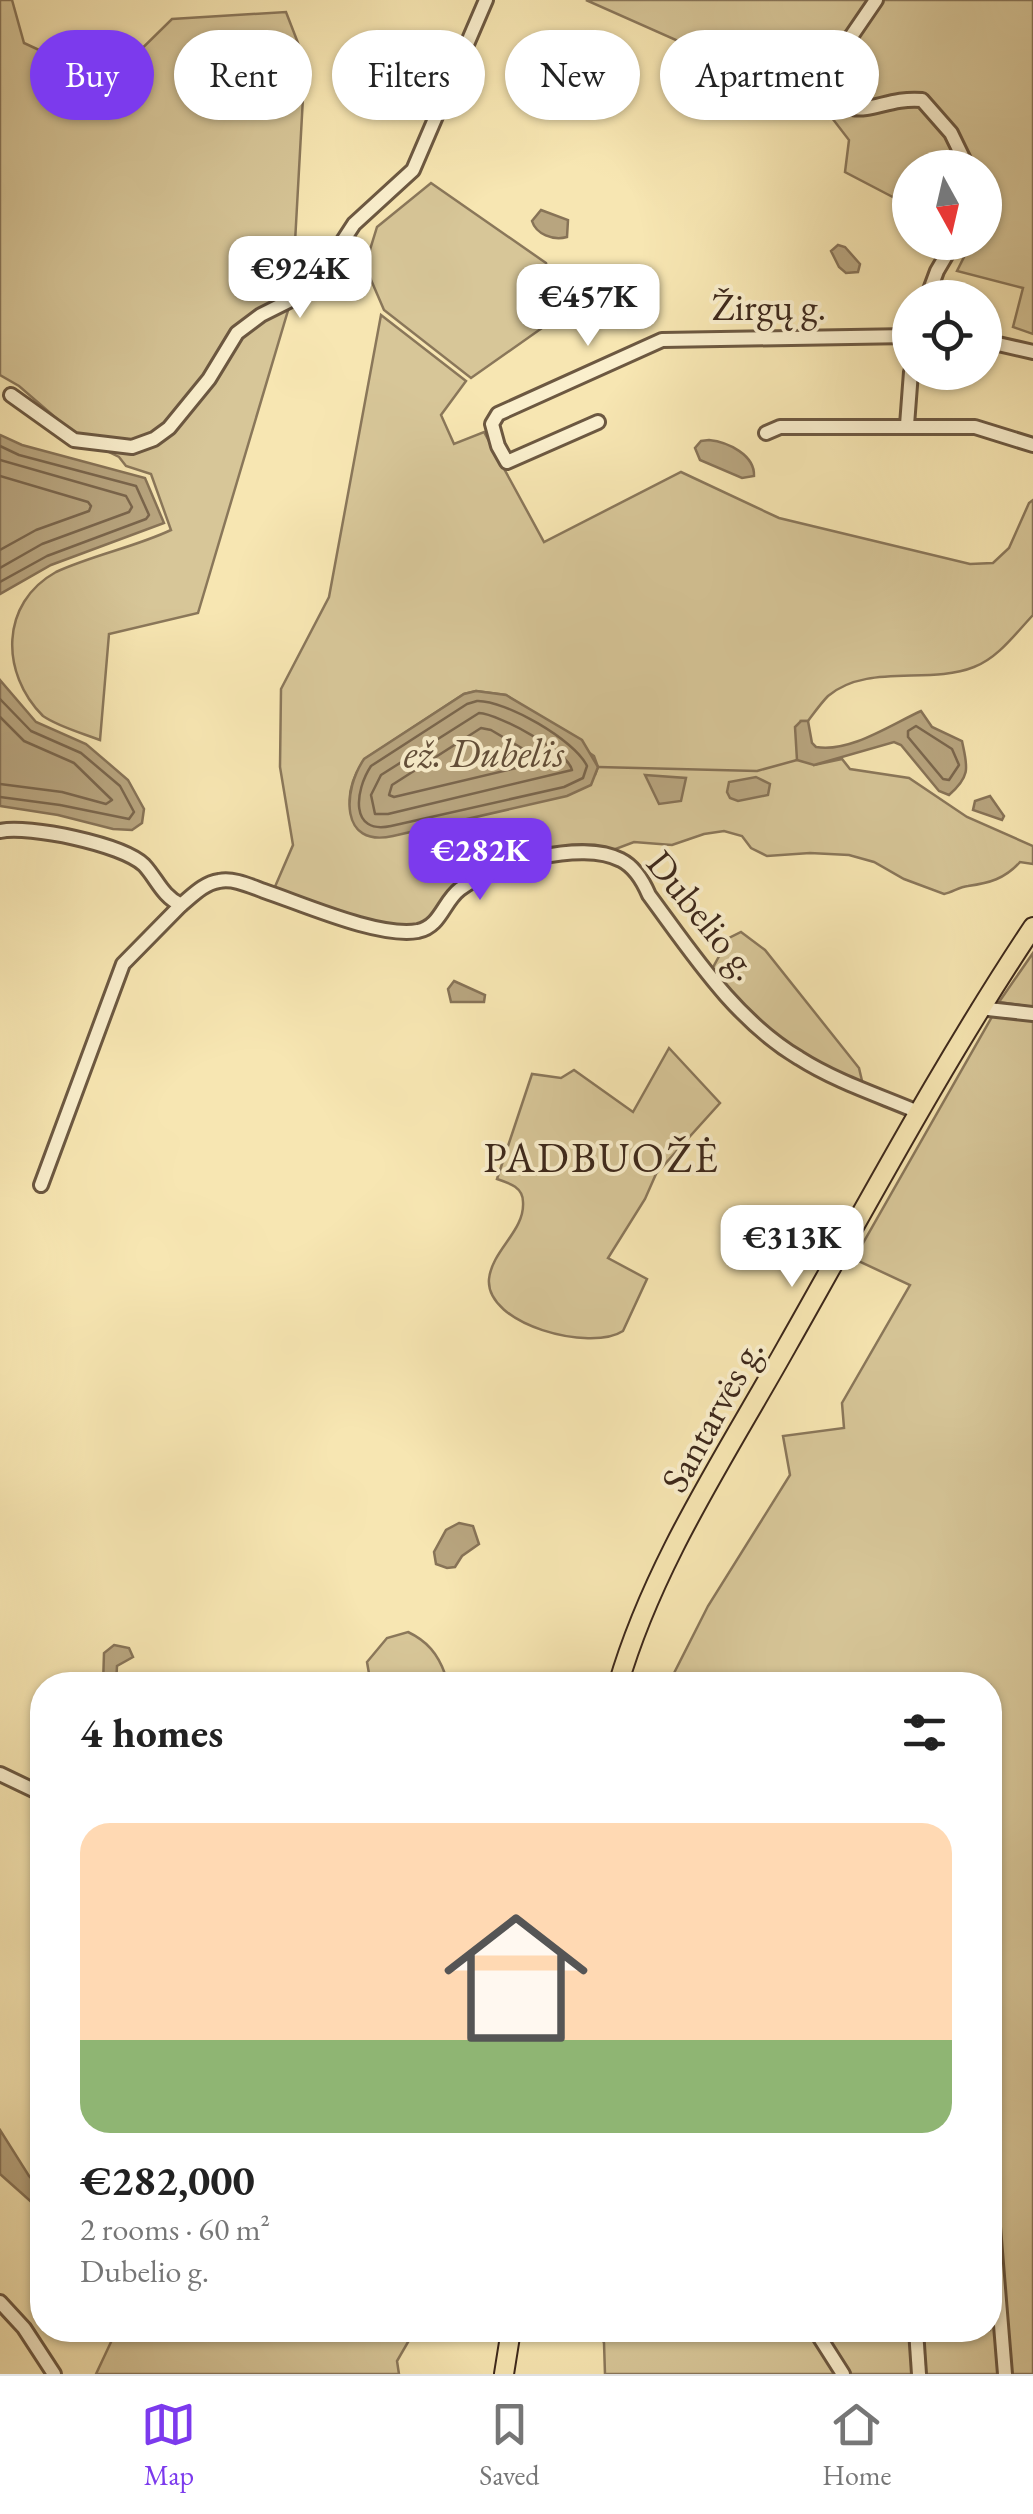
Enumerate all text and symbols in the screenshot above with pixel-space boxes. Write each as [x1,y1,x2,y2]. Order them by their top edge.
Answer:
chip: Buy [30,30,154,120]
chip: Rent [174,30,312,120]
chip: Filters [332,30,485,120]
chip: New [505,30,640,120]
chip: Apartment [660,30,879,120]
north arrow [892,150,1002,260]
map controls [892,150,1002,390]
pin: €924K [230,236,370,321]
text: €924K [251,247,349,289]
pin: €457K [518,264,658,349]
text: €457K [539,275,637,317]
button: locate [892,280,1002,390]
street label: Žirgų g. [712,282,826,331]
water label: ež. Dubelis [404,727,565,779]
pin: €282K [410,818,550,903]
text: €282K [431,829,529,871]
street label: Dubelio g. [636,840,771,990]
district label: PADBUOŽĖ [484,1130,720,1185]
pin: €313K [722,1205,862,1290]
text: €313K [743,1216,841,1258]
street label: Santarvės g. [649,1329,774,1500]
text: 4 homes [80,1705,223,1760]
icon: filters [897,1705,952,1760]
icon: home [426,1888,606,2068]
text: €282,000 [80,2153,255,2208]
text: 2 rooms · 60 m² [80,2208,270,2250]
text: Dubelio g. [80,2250,209,2292]
tab: Map [141,2397,196,2493]
tab: Saved [479,2397,539,2493]
tab: Home [822,2397,892,2493]

